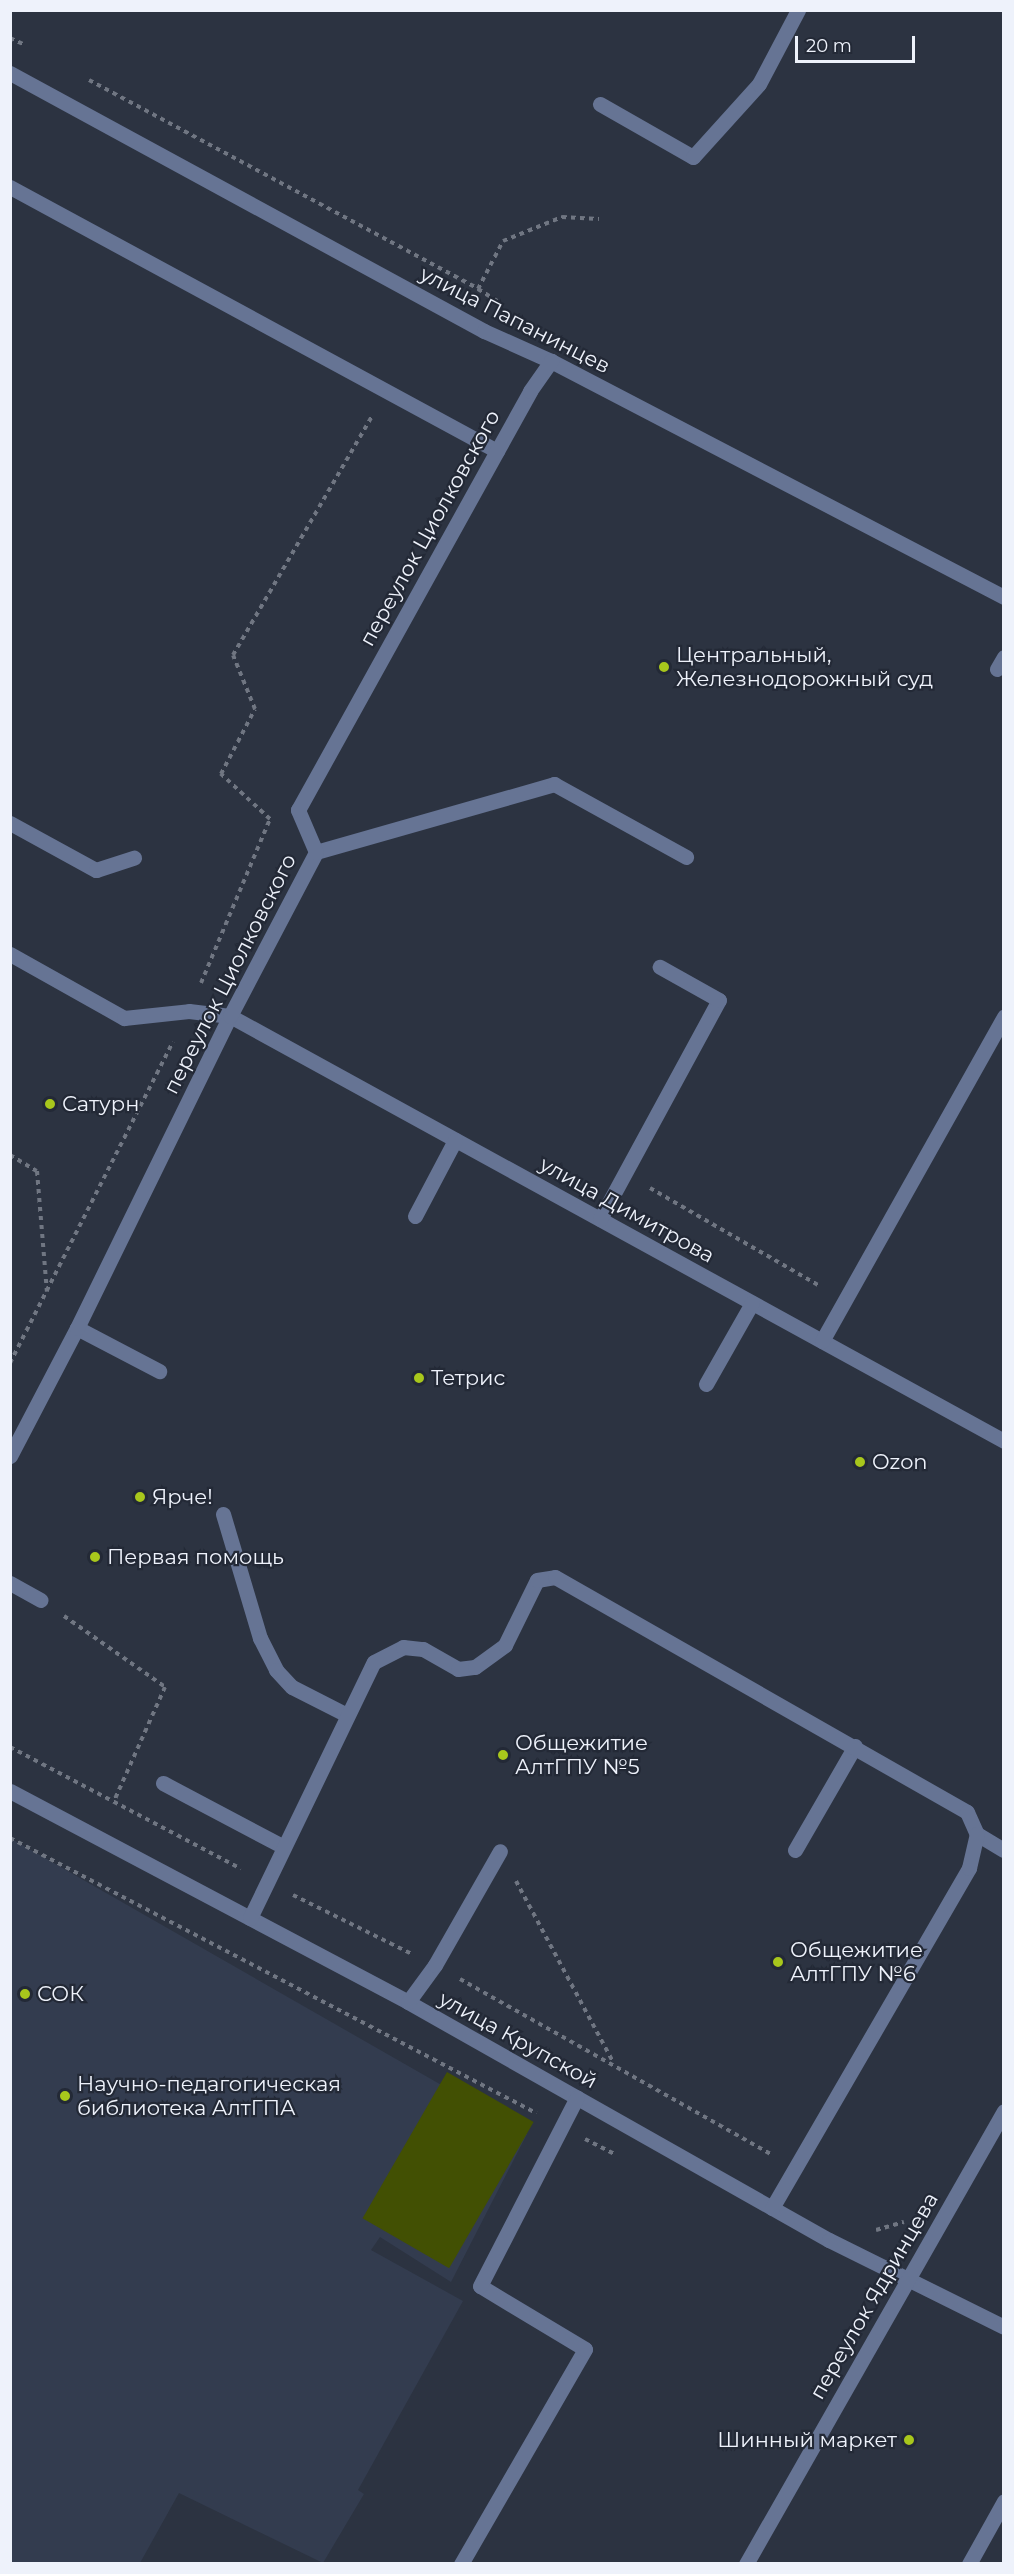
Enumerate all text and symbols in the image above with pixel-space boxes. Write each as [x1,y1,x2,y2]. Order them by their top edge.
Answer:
scale bar [798,24,918,62]
text: 20 m [806,35,852,57]
street label: улица Папанинцев [416,261,614,379]
street label: переулок Циолковского [354,406,506,650]
place label: Центральный, Железнодорожный суд [676,642,933,692]
marker: Центральный, Железнодорожный суд [657,660,671,674]
street label: переулок Циолковского [158,850,302,1098]
place label: Сатурн [62,1091,139,1117]
marker: Сатурн [43,1097,57,1111]
street label: улица Димитрова [535,1151,719,1269]
place label: Тетрис [431,1365,505,1391]
marker: Тетрис [412,1371,426,1385]
place label: Ozon [872,1449,928,1475]
marker: Ozon [853,1455,867,1469]
place label: Ярче! [152,1484,213,1510]
marker: Ярче! [133,1490,147,1504]
place label: Первая помощь [107,1544,284,1570]
marker: Первая помощь [88,1550,102,1564]
place label: Общежитие АлтГПУ №5 [515,1730,648,1780]
marker: Общежитие АлтГПУ №5 [496,1748,510,1762]
place label: Общежитие АлтГПУ №6 [790,1937,923,1987]
marker: Общежитие АлтГПУ №6 [771,1955,785,1969]
place label: СОК [37,1981,84,2007]
street label: улица Крупской [434,1986,602,2094]
marker: СОК [18,1987,32,2001]
place label: Научно-педагогическая библиотека АлтГПА [77,2071,341,2121]
marker: Научно-педагогическая библиотека АлтГПА [58,2089,72,2103]
street label: переулок Ядринцева [805,2188,943,2404]
place label: Шинный маркет [717,2427,897,2453]
marker: Шинный маркет [902,2433,916,2447]

